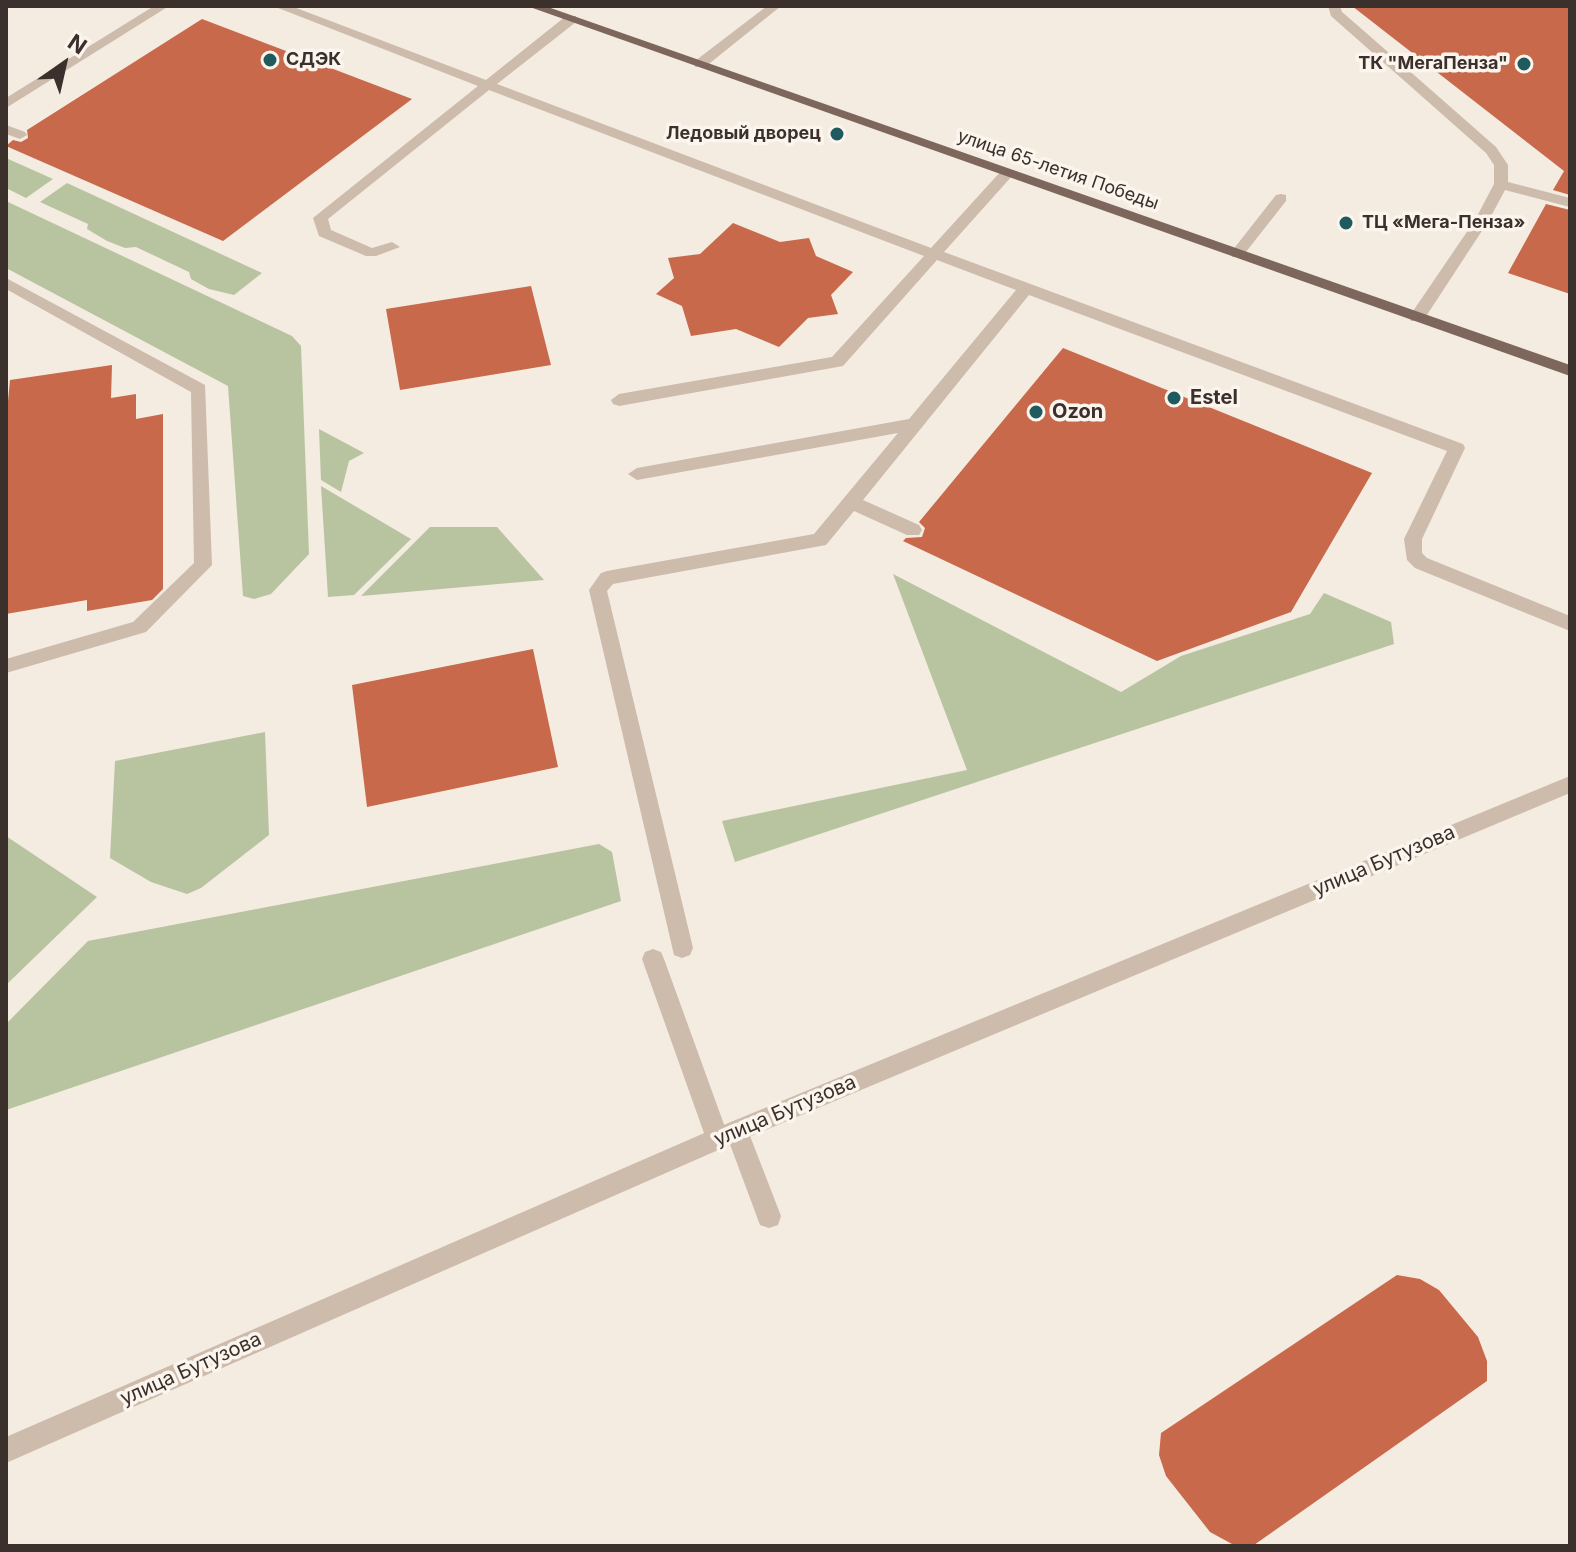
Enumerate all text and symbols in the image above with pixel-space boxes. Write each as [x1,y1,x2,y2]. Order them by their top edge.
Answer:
north arrow [24,24,104,104]
text: N [63,29,92,60]
place label: СДЭК [286,49,341,71]
marker: СДЭК [261,51,279,69]
place label: ТК "МегаПенза" [1358,53,1508,75]
marker: ТК "МегаПенза" [1515,55,1533,73]
place label: Ледовый дворец [666,123,821,145]
marker: Ледовый дворец [828,125,846,143]
street label: улица 65-летия Победы [954,125,1162,215]
place label: ТЦ «Мега-Пенза» [1362,212,1525,234]
marker: ТЦ «Мега-Пенза» [1337,214,1355,232]
place label: Estel [1190,386,1238,410]
marker: Estel [1165,389,1183,407]
place label: Ozon [1052,400,1103,424]
marker: Ozon [1027,403,1045,421]
street label: улица Бутузова [1309,820,1459,902]
street label: улица Бутузова [710,1070,860,1152]
street label: улица Бутузова [117,1327,265,1411]

